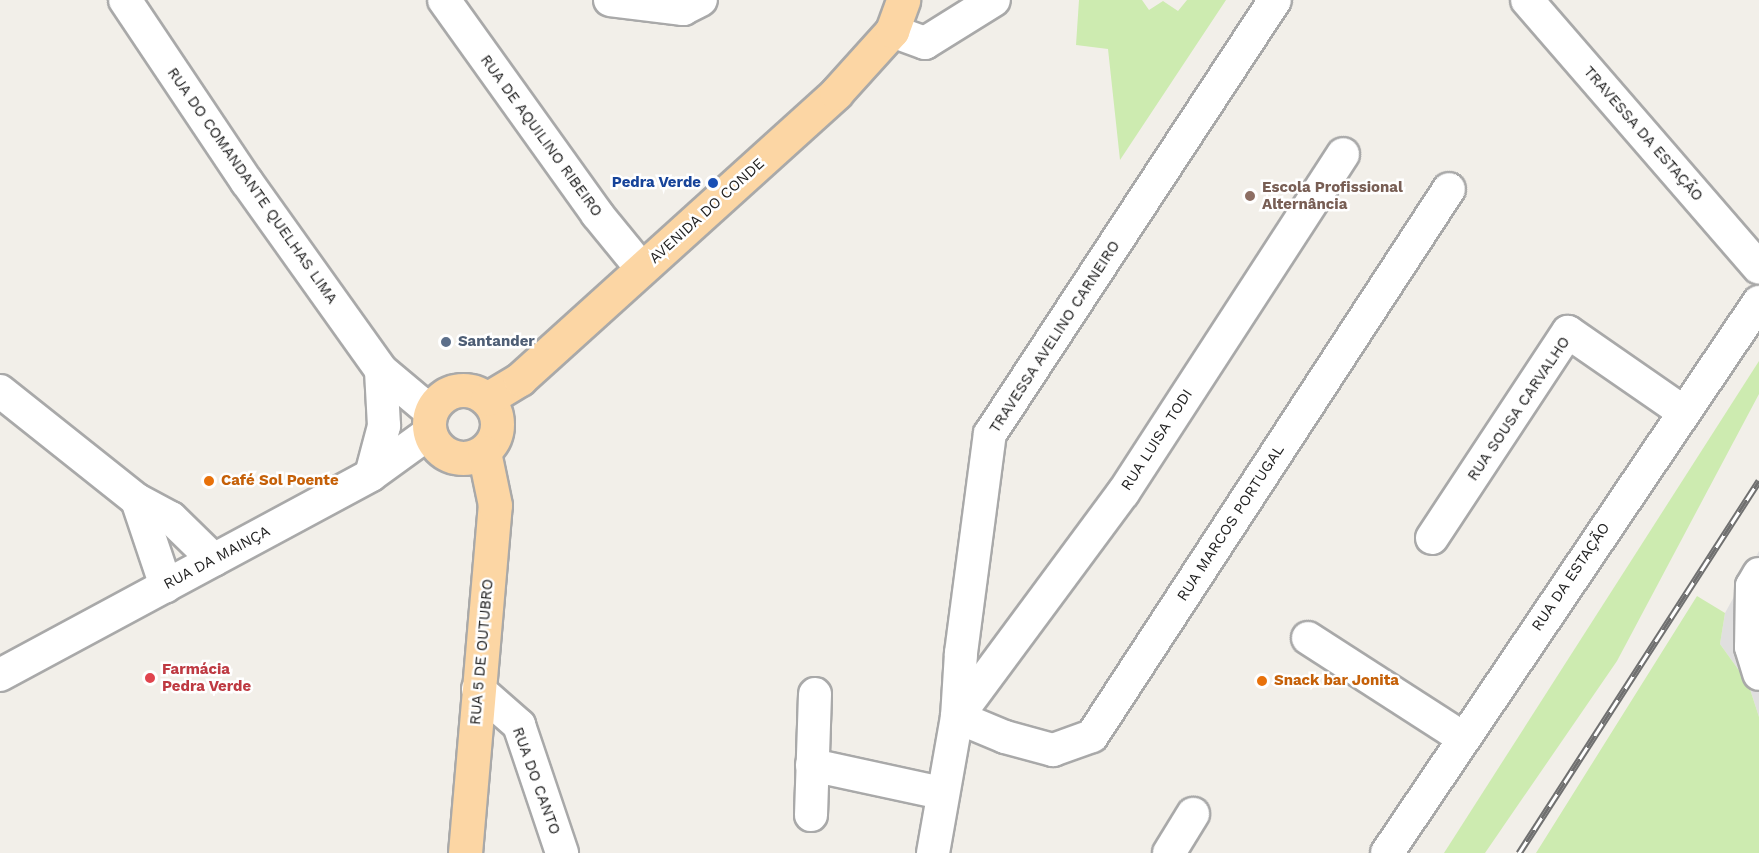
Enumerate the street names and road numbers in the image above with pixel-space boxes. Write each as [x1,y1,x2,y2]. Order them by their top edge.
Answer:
street label: RUA DE AQUILINO RIBEIRO [476,51,606,221]
street label: TRAVESSA DA ESTAÇÃO [1579,62,1707,206]
street label: RUA DO COMANDANTE QUELHAS LIMA [163,64,341,308]
street label: AVENIDA DO CONDE [646,154,768,268]
street label: TRAVESSA AVELINO CARNEIRO [986,237,1124,437]
street label: RUA SOUSA CARVALHO [1464,333,1574,485]
street label: RUA LUISA TODI [1117,385,1197,495]
street label: RUA MARCOS PORTUGAL [1173,441,1289,605]
street label: RUA DA ESTAÇÃO [1528,519,1614,635]
street label: RUA DA MAINÇA [160,522,274,594]
street label: RUA 5 DE OUTUBRO [467,578,497,726]
street label: RUA DO CANTO [508,725,564,837]

